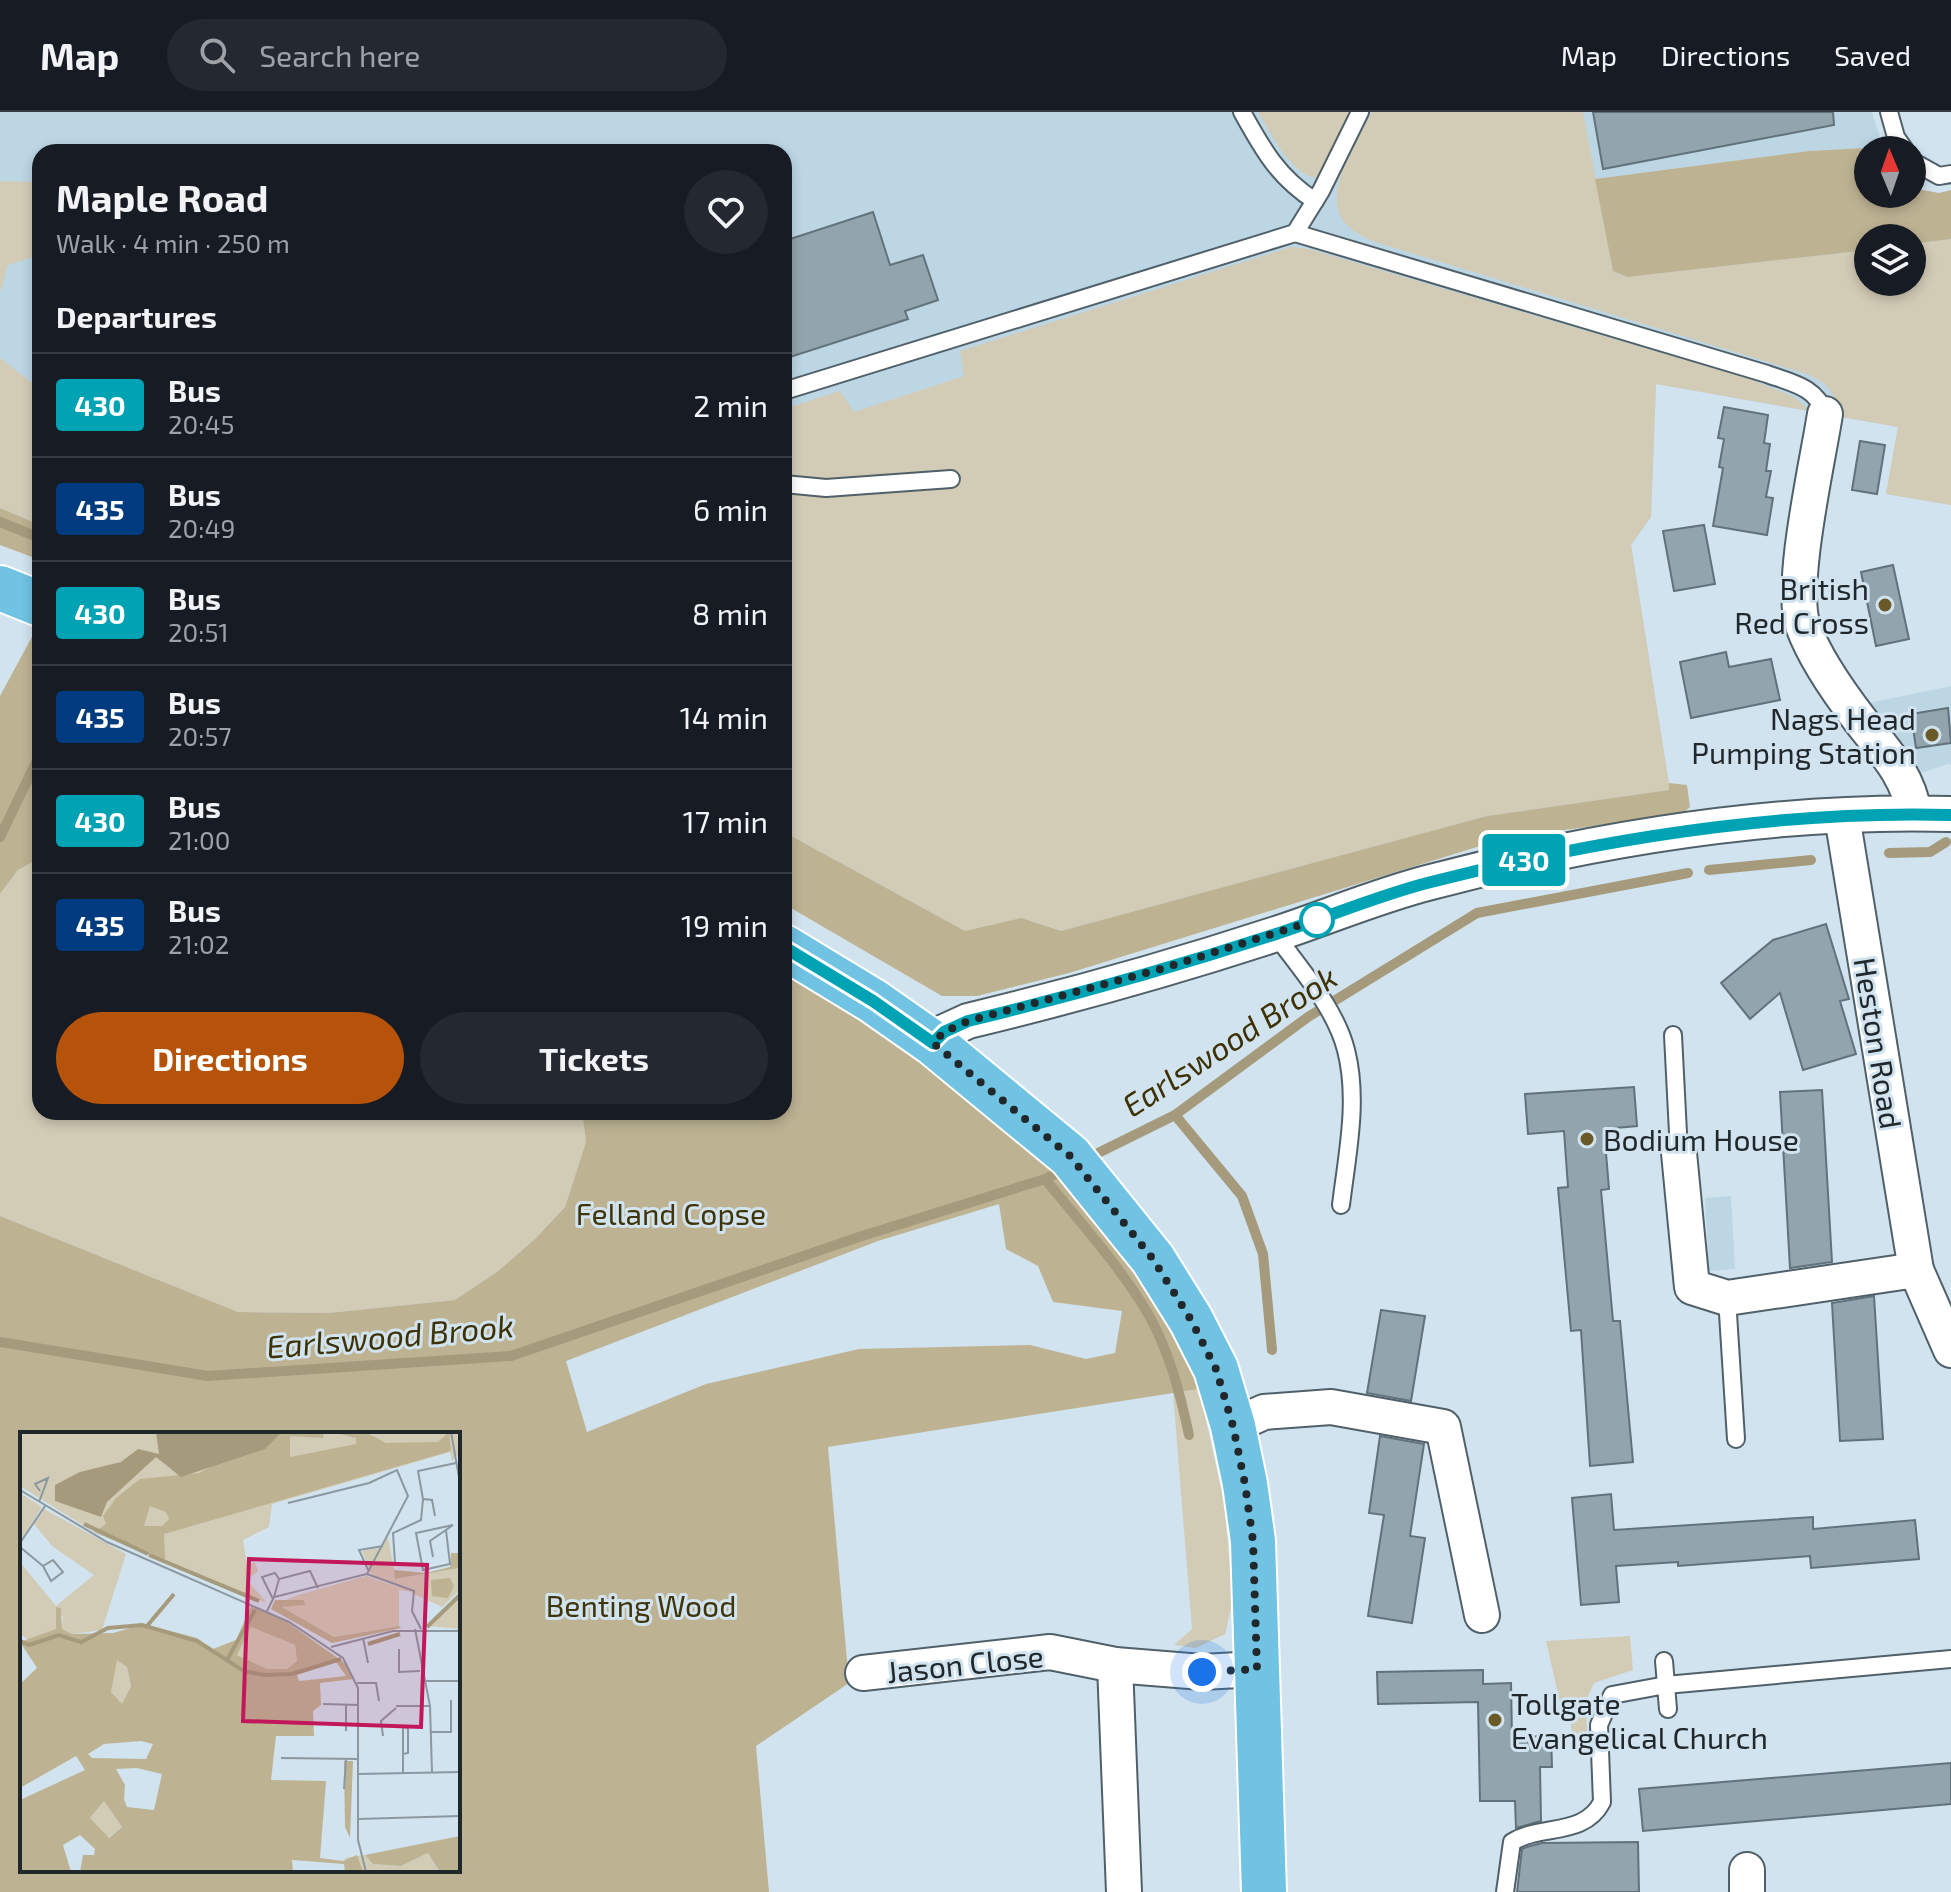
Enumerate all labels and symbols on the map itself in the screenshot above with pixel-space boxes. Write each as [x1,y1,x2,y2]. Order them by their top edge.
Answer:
north arrow [1854,136,1926,208]
place label: British Red Cross [1734,570,1869,640]
marker: British Red Cross [1876,596,1894,614]
place label: Nags Head Pumping Station [1691,700,1916,770]
marker: Nags Head Pumping Station [1923,726,1941,744]
line badge: 430 [1478,834,1570,886]
unlabelled marker [1300,903,1334,937]
street label: Heston Road [1848,955,1910,1131]
water label: Earlswood Brook [1115,957,1343,1123]
place label: Bodium House [1603,1121,1799,1157]
marker: Bodium House [1578,1130,1596,1148]
park label: Felland Copse [576,1195,766,1231]
water label: Earlswood Brook [265,1305,515,1365]
inset map [20,1432,460,1872]
park label: Benting Wood [546,1587,736,1623]
street label: Jason Close [885,1637,1045,1689]
your location [1182,1652,1222,1692]
place label: Tollgate Evangelical Church [1511,1685,1768,1755]
marker: Tollgate Evangelical Church [1486,1711,1504,1729]

